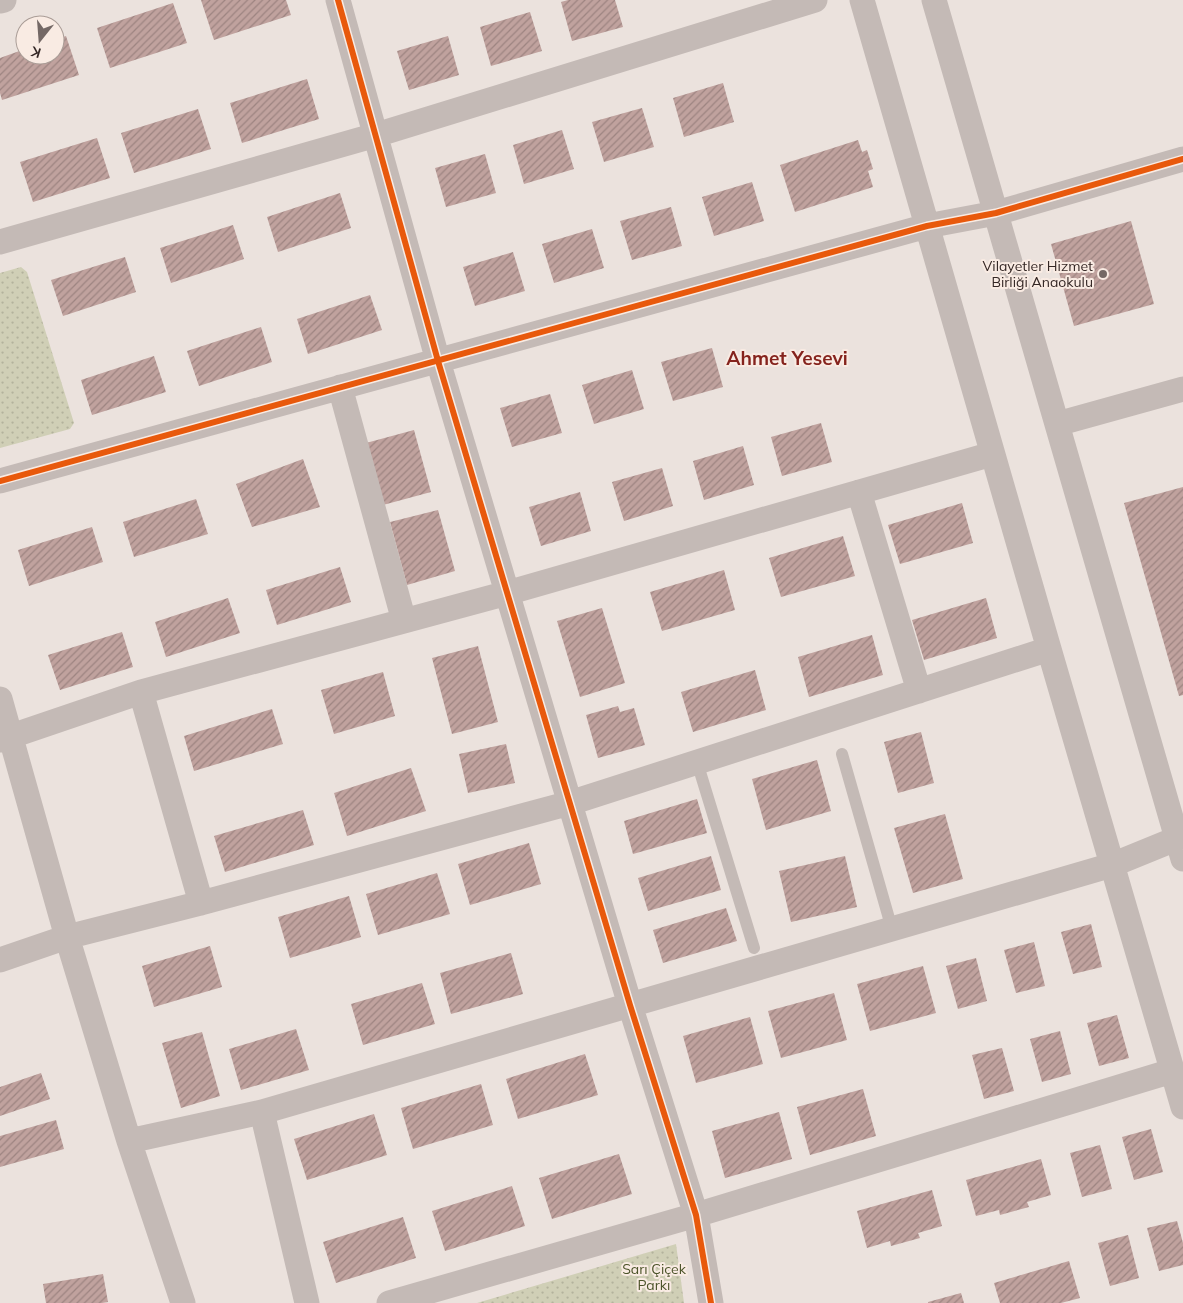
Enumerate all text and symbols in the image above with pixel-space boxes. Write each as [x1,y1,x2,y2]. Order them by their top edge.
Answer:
north arrow [15,15,65,65]
text: K [28,42,43,62]
place label: Vilayetler Hizmet Birliği Anaokulu [983,257,1093,291]
marker: Vilayetler Hizmet Birliği Anaokulu [1097,268,1109,280]
district label: Ahmet Yesevi [726,346,848,370]
park label: Sarı Çiçek Parkı [622,1260,687,1294]

